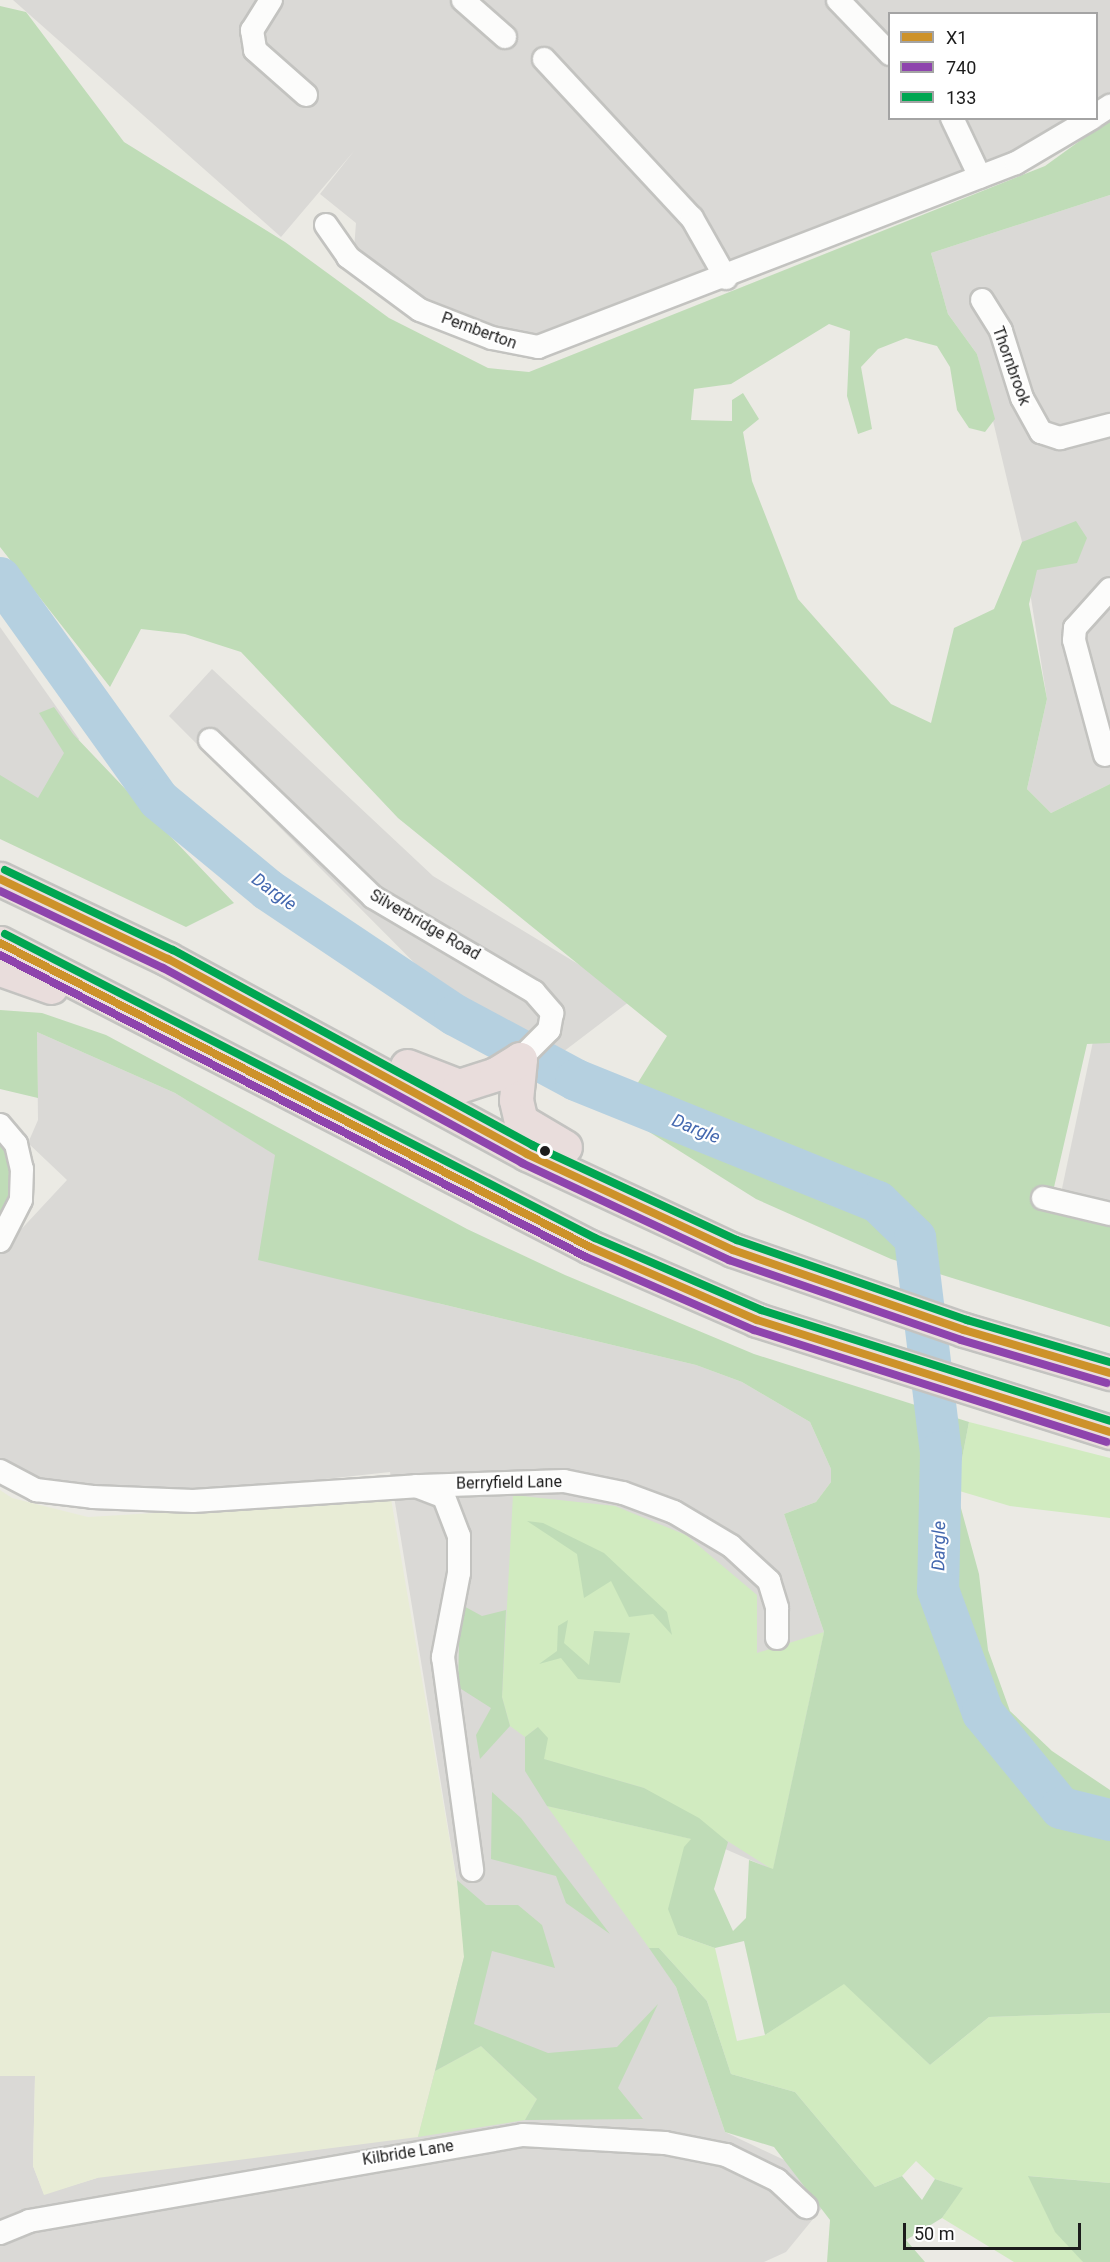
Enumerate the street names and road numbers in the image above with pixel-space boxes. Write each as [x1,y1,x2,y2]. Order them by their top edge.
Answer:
street label: Pemberton [439,308,519,354]
street label: Thornbrook [988,324,1034,408]
street label: Silverbridge Road [366,886,484,964]
street label: Berryfield Lane [456,1472,562,1494]
street label: Kilbride Lane [361,2136,455,2170]

